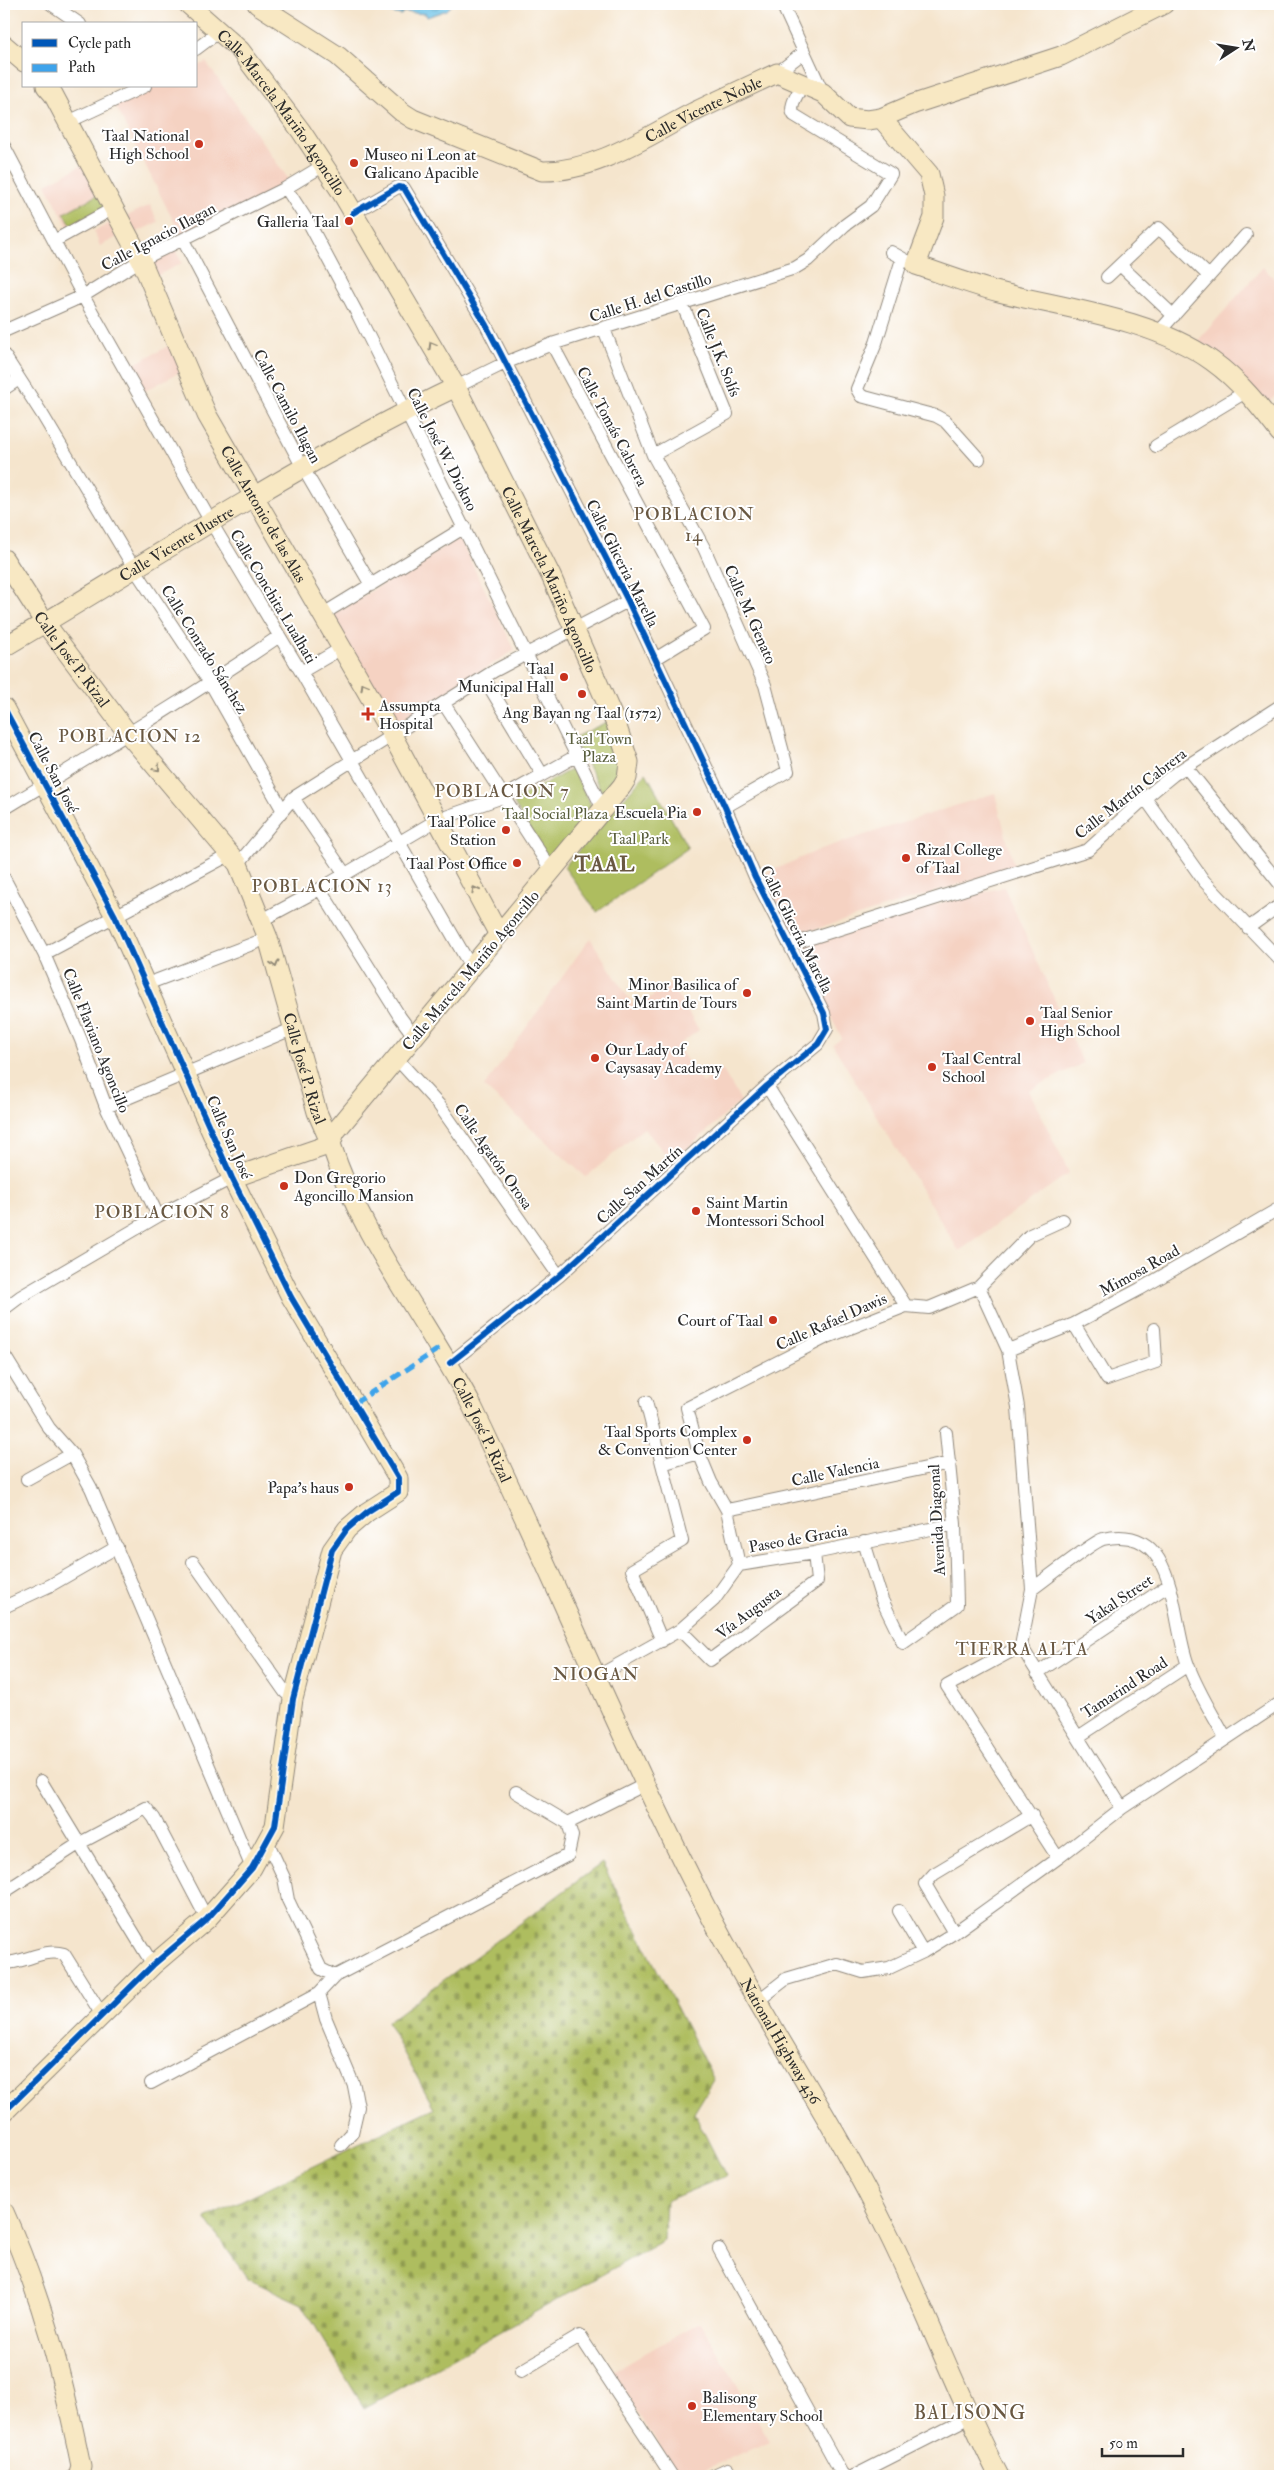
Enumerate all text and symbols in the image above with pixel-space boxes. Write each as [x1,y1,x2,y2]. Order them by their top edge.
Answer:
legend [22,22,198,88]
north arrow [1212,22,1262,72]
street label: Calle Marcela Mariño Agoncillo [212,25,350,199]
text: Cycle path [68,34,131,54]
text: N [1238,37,1258,54]
text: Path [68,58,95,77]
street label: Calle Vicente Noble [642,72,766,148]
place label: Taal National High School [102,126,189,164]
marker: Taal National High School [193,138,205,150]
place label: Museo ni Leon at Galicano Apacible [364,145,479,184]
marker: Museo ni Leon at Galicano Apacible [348,157,360,169]
street label: Calle Ignacio Ilagan [98,198,219,276]
place label: Galleria Taal [257,212,339,232]
marker: Galleria Taal [343,215,355,227]
street label: Calle H. del Castillo [587,269,714,327]
street label: Calle J.K. Solís [690,305,745,400]
one-way arrow [428,341,438,350]
street label: Calle Camilo Ilagan [249,346,326,467]
street label: Calle Tomás Cabrera [572,363,652,490]
street label: Calle José W. Diokno [401,384,482,515]
street label: Calle Antonio de las Alas [216,442,311,586]
street label: Calle Marcela Mariño Agoncillo [496,483,601,676]
street label: Calle Gliceria Marella [581,496,663,631]
street label: Calle Vicente Ilustre [116,502,238,586]
district label: POBLACION 14 [633,503,755,547]
street label: Calle Conchita Lualhati [225,526,321,667]
street label: Calle M. Genato [719,562,781,667]
street label: Calle Conrado Sánchez [156,581,252,718]
street label: Calle José P. Rizal [29,608,114,712]
place label: Taal Municipal Hall [457,659,554,698]
marker: Taal Municipal Hall [558,671,570,683]
one-way arrow [360,683,370,692]
marker: Ang Bayan ng Taal (1572) [576,688,588,700]
place label: Assumpta Hospital [378,696,441,735]
place label: Ang Bayan ng Taal (1572) [502,703,661,723]
marker: Assumpta Hospital [361,707,375,721]
district label: POBLACION 12 [58,725,202,748]
street label: Calle San José [22,728,83,817]
park label: Taal Town Plaza [566,729,632,767]
street label: Calle Martín Cabrera [1071,744,1191,844]
one-way arrow [151,762,160,771]
district label: POBLACION 7 [434,780,570,803]
place label: Escuela Pia [614,803,687,823]
park label: Taal Social Plaza [502,804,609,824]
marker: Escuela Pia [691,806,703,818]
place label: Taal Police Station [427,812,496,850]
marker: Taal Police Station [500,824,512,836]
park label: Taal Park [609,829,669,849]
place label: Rizal College of Taal [916,840,1003,878]
district label: TAAL [574,851,635,878]
marker: Rizal College of Taal [900,852,912,864]
place label: Taal Post Office [407,854,507,874]
marker: Taal Post Office [511,857,523,869]
street label: Calle Gliceria Marella [755,862,837,997]
district label: POBLACION 13 [251,875,393,898]
street label: Calle Marcela Mariño Agoncillo [398,886,544,1055]
one-way arrow [471,887,481,896]
one-way arrow [269,959,279,967]
street label: Calle Flaviano Agoncillo [58,965,134,1116]
place label: Minor Basilica of Saint Martin de Tours [596,975,740,1013]
marker: Minor Basilica of Saint Martin de Tours [741,987,753,999]
place label: Taal Senior High School [1040,1003,1120,1041]
street label: Calle José P. Rizal [278,1010,330,1127]
marker: Taal Senior High School [1024,1015,1036,1027]
place label: Our Lady of Caysasay Academy [605,1040,722,1078]
place label: Taal Central School [942,1049,1021,1087]
marker: Our Lady of Caysasay Academy [589,1052,601,1064]
marker: Taal Central School [926,1061,938,1073]
street label: Calle San José [201,1092,257,1183]
street label: Calle Agatón Orosa [449,1100,537,1214]
street label: Calle San Martín [592,1141,687,1229]
place label: Don Gregorio Agoncillo Mansion [293,1168,414,1206]
marker: Don Gregorio Agoncillo Mansion [278,1180,290,1192]
place label: Saint Martin Montessori School [706,1193,824,1231]
district label: POBLACION 8 [94,1201,230,1224]
marker: Saint Martin Montessori School [690,1205,702,1217]
street label: Mimosa Road [1096,1241,1183,1301]
street label: Calle Rafael Dawis [773,1288,890,1355]
place label: Court of Taal [677,1311,763,1331]
marker: Court of Taal [767,1314,779,1326]
street label: Calle José P. Rizal [447,1374,516,1486]
place label: Taal Sports Complex & Convention Center [598,1422,737,1460]
marker: Taal Sports Complex & Convention Center [741,1434,753,1446]
street label: Calle Valencia [790,1453,881,1491]
street label: Avenida Diagonal [924,1464,950,1577]
place label: Papa's haus [267,1478,339,1499]
marker: Papa's haus [343,1481,355,1493]
street label: Paseo de Gracia [747,1520,850,1558]
street label: Yakal Street [1082,1570,1157,1629]
street label: Vía Augusta [712,1582,785,1644]
district label: TIERRA ALTA [955,1638,1089,1661]
street label: Tamarind Road [1078,1652,1172,1723]
district label: NIOGAN [553,1663,639,1686]
street label: National Highway 436 [735,1975,825,2109]
place label: Balisong Elementary School [702,2388,823,2426]
marker: Balisong Elementary School [686,2400,698,2412]
district label: BALISONG [914,2401,1026,2425]
scale bar [1102,2425,1183,2457]
text: 50 m [1109,2434,1138,2453]

